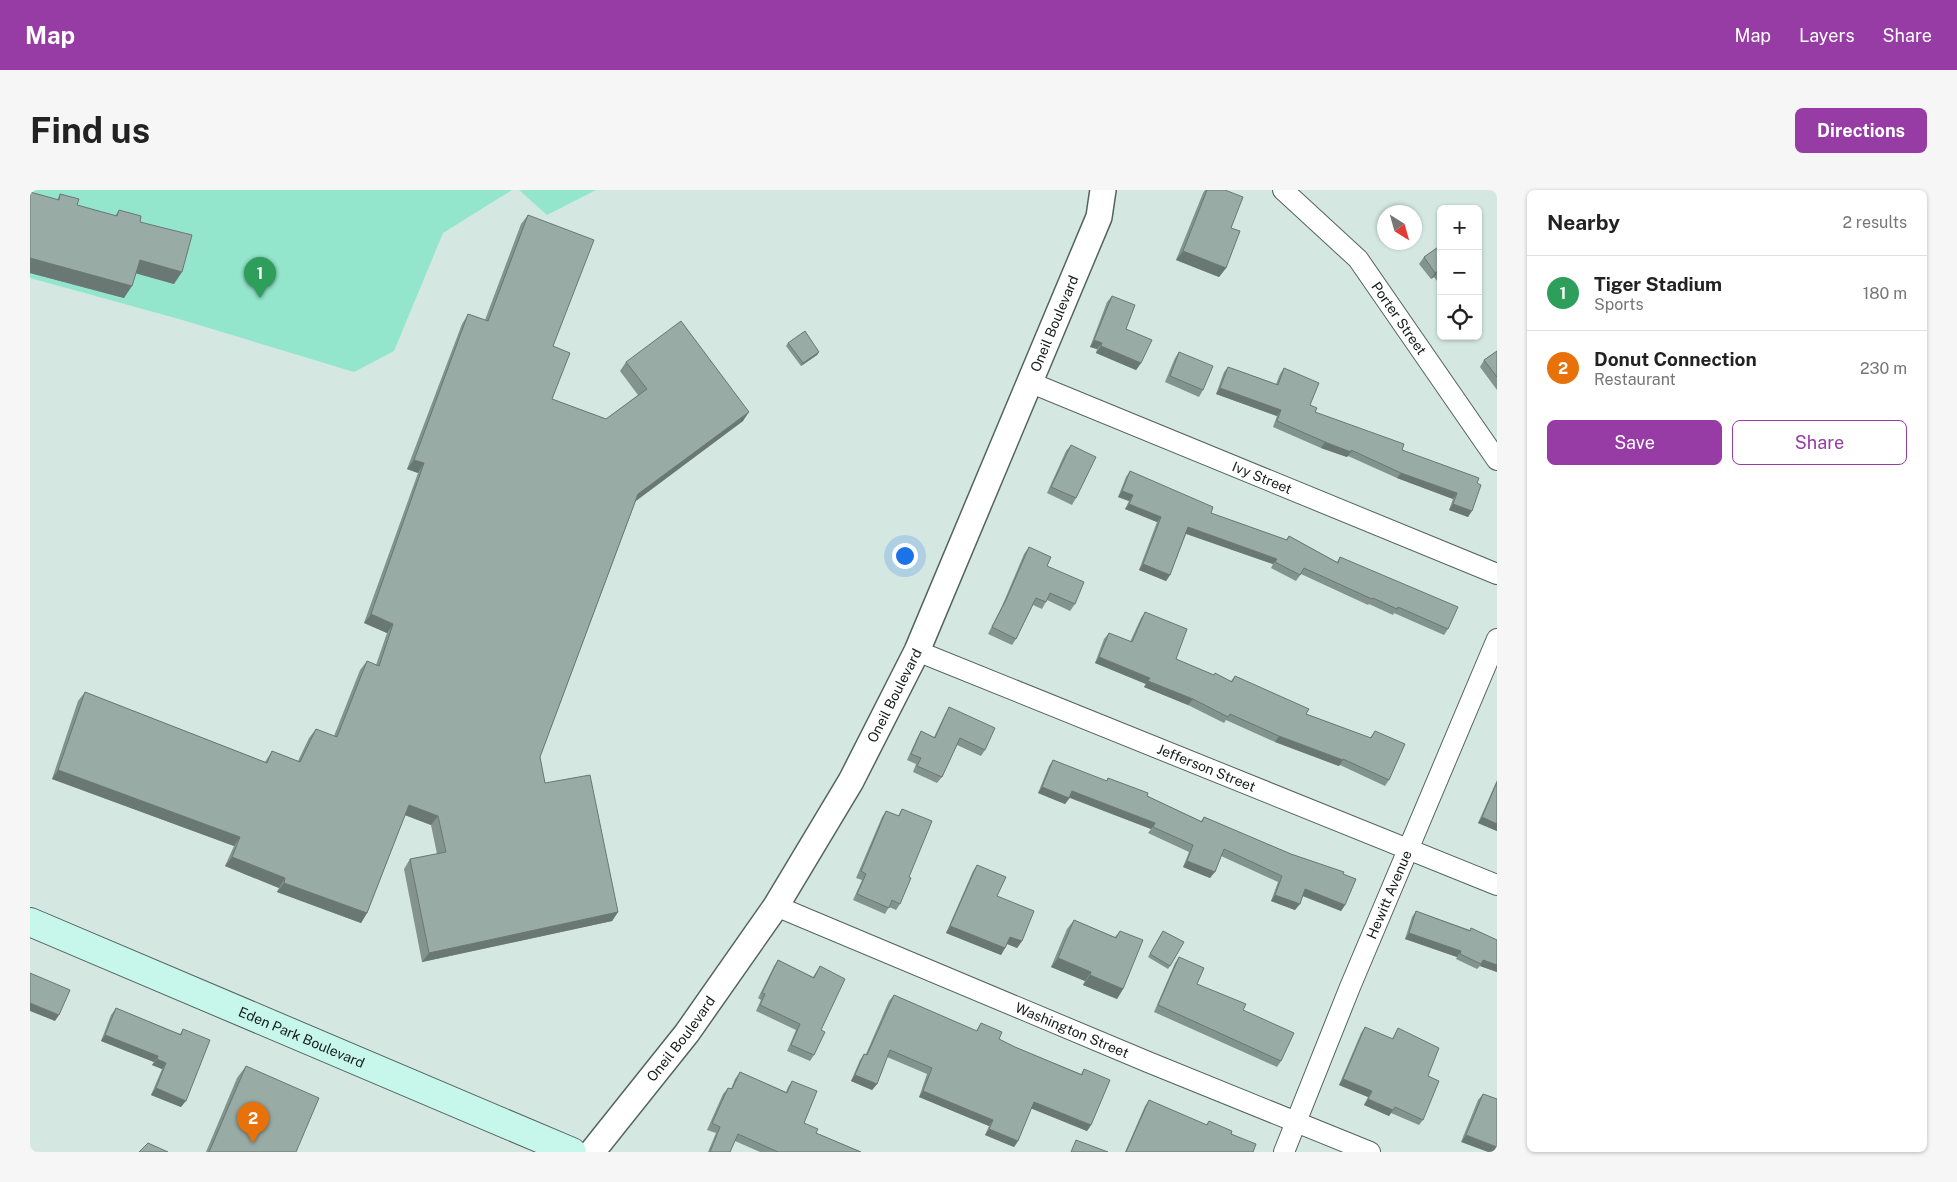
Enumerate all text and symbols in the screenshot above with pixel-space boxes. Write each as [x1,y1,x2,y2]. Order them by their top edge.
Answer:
text: Map [25,21,75,49]
text: Map [1735,25,1771,46]
text: Layers [1799,25,1855,46]
text: Share [1883,25,1932,46]
button: Directions [1795,108,1927,153]
text: Find us [30,110,150,151]
north arrow [1377,205,1422,250]
map controls [1437,205,1482,340]
button: + [1437,205,1482,250]
text: Nearby [1547,210,1620,235]
text: 2 results [1842,213,1907,232]
button: − [1437,250,1482,295]
pin: 1 [244,257,276,298]
street label: Oneil Boulevard [1027,273,1082,374]
text: Tiger Stadium [1594,273,1722,295]
street label: Porter Street [1368,279,1430,358]
text: 1 [1560,284,1566,303]
text: 180 m [1863,284,1907,303]
button: locate [1437,295,1482,340]
text: Sports [1594,295,1644,314]
text: Donut Connection [1594,348,1757,370]
text: 2 [1558,359,1568,378]
text: 230 m [1860,359,1907,378]
text: Restaurant [1594,370,1676,389]
button: Save [1547,420,1722,465]
button: Share [1732,420,1907,465]
street label: Ivy Street [1230,458,1294,497]
your location [892,543,918,569]
street label: Oneil Boulevard [864,646,925,745]
street label: Jefferson Street [1155,741,1258,795]
street label: Hewitt Avenue [1363,848,1415,941]
street label: Oneil Boulevard [643,993,718,1085]
street label: Washington Street [1013,999,1131,1061]
street label: Eden Park Boulevard [236,1003,367,1071]
pin: 2 [237,1102,269,1143]

